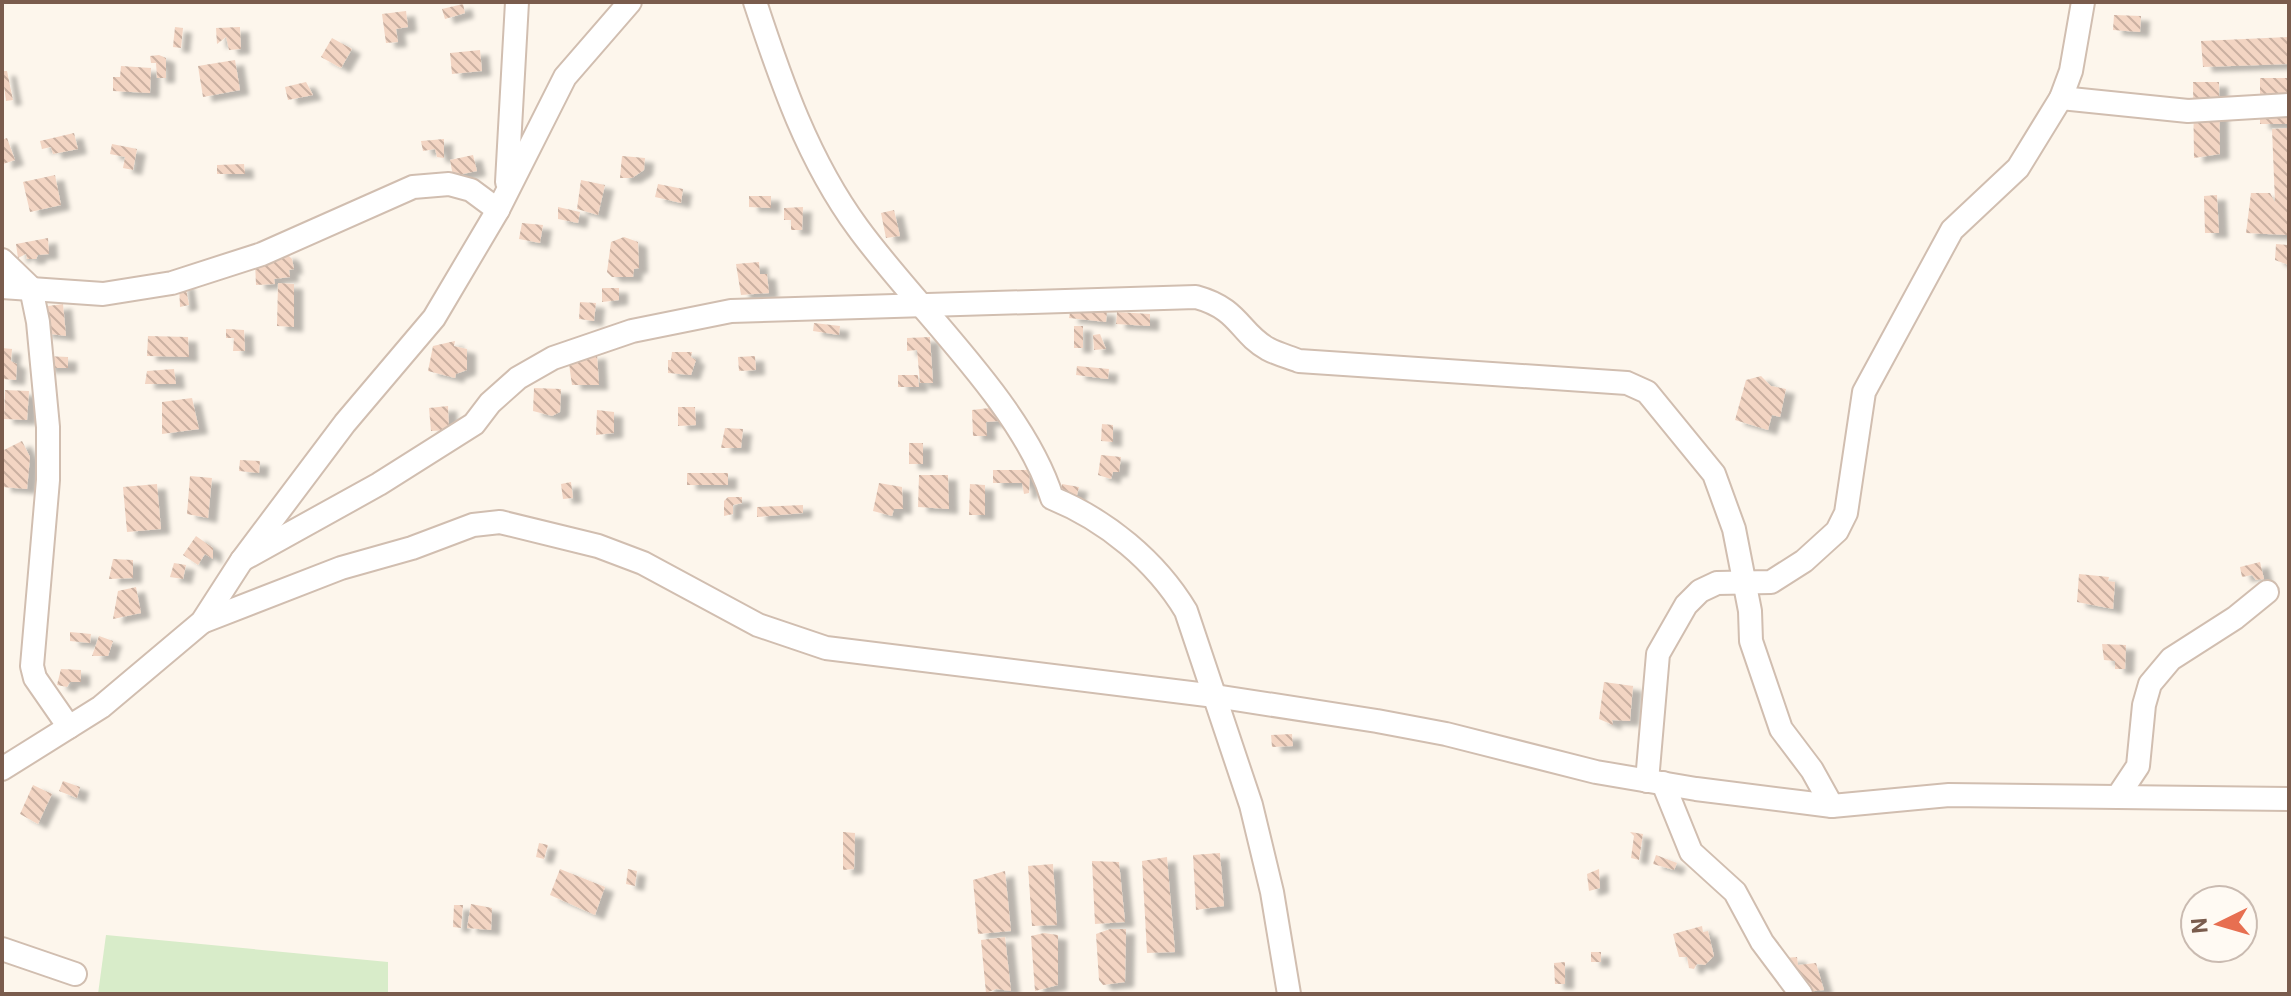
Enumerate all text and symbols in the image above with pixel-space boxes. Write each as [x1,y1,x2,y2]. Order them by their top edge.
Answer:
north arrow [2179,884,2259,964]
text: N [2186,917,2213,935]

